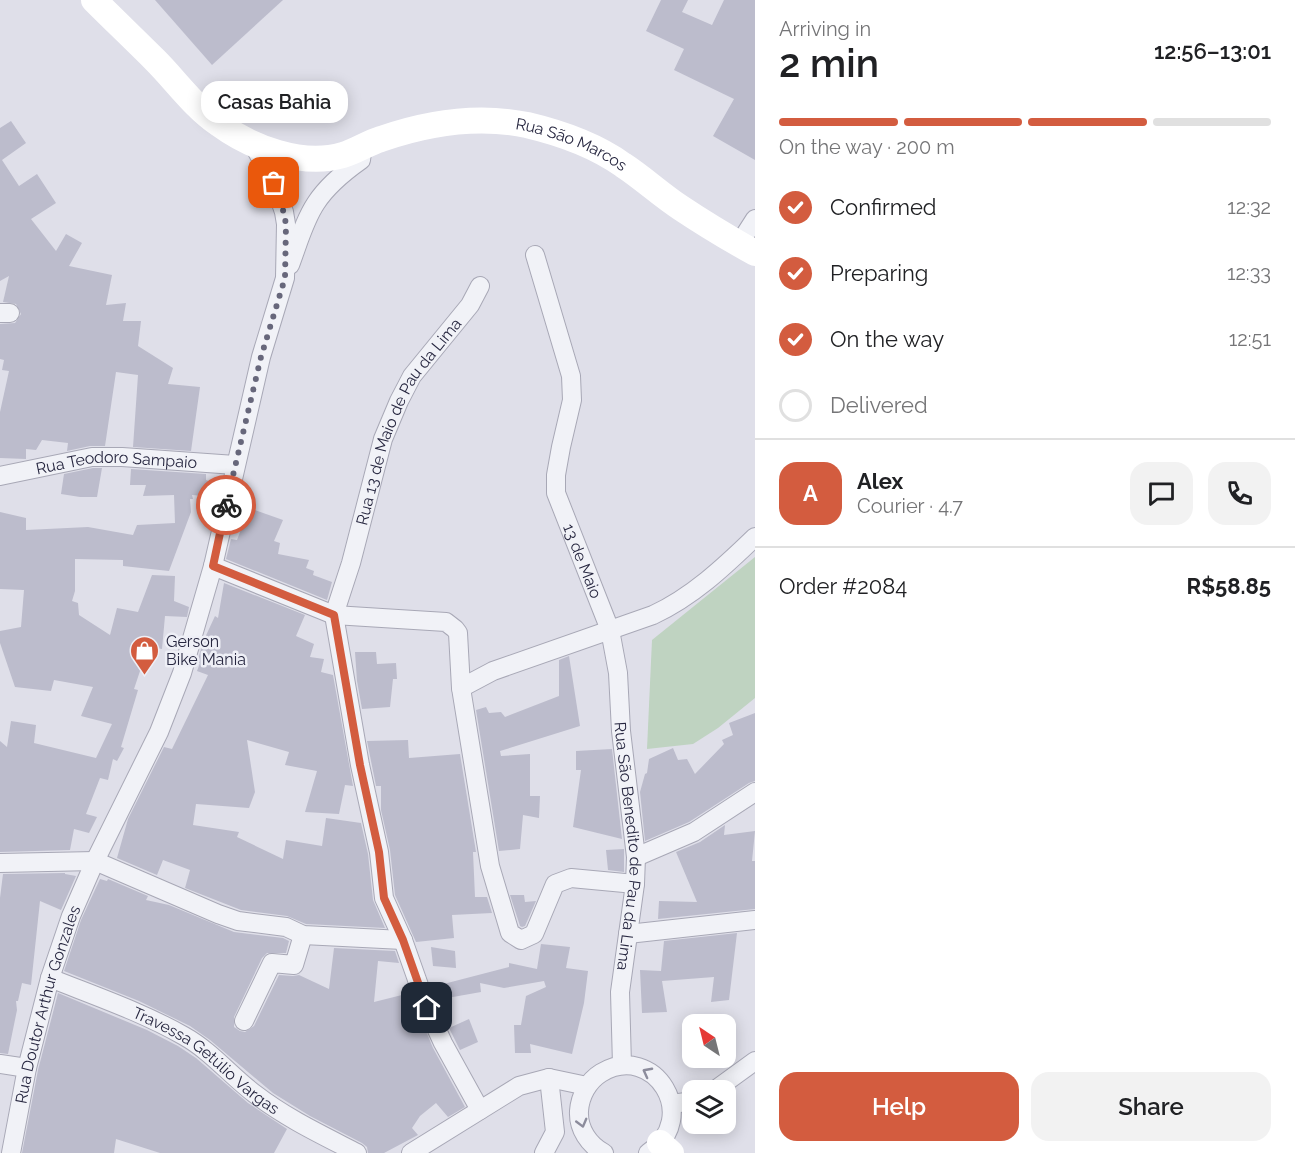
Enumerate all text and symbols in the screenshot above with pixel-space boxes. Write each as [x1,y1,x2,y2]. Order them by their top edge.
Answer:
text: Arriving in [779,17,871,41]
text: 12:56–13:01 [1154,38,1271,64]
text: 2 min [779,40,879,86]
callout: Casas Bahia [200,81,348,123]
text: Casas Bahia [218,90,331,114]
street label: Rua São Marcos [514,114,631,175]
text: On the way · 200 m [779,135,955,159]
pin [248,157,299,208]
icon: bag [257,166,290,199]
icon: check [779,191,812,224]
text: Confirmed [830,194,937,220]
text: 12:32 [1227,195,1271,219]
icon: check [779,257,812,290]
text: Preparing [830,260,928,286]
text: 12:33 [1227,261,1271,285]
street label: Rua 13 de Maio de Pau da Lima [352,314,465,527]
icon: check [779,323,812,356]
text: On the way [830,326,944,352]
text: 12:51 [1229,327,1271,351]
text: Delivered [830,392,928,418]
street label: Rua Teodoro Sampaio [34,448,198,478]
button: chat [1130,462,1193,525]
button: phone [1208,462,1271,525]
text: Alex [857,468,903,494]
courier [196,475,256,535]
text: A [803,480,818,506]
icon: bike [210,489,243,522]
text: Courier · 4.7 [857,494,963,518]
street label: 13 de Maio [559,521,606,601]
text: Order #2084 [779,573,907,599]
text: R$58.85 [1187,573,1271,599]
place label: Gerson Bike Mania [166,632,246,669]
shop icon: Gerson Bike Mania [129,634,161,676]
street label: Rua São Benedito de Pau da Lima [611,721,645,972]
street label: Rua Doutor Arthur Gonzales [11,902,85,1105]
pin [401,982,452,1033]
icon: home [410,991,443,1024]
street label: Travessa Getúlio Vargas [130,1003,283,1118]
north arrow [682,1014,736,1068]
map controls [682,1014,736,1134]
one-way arrow [643,1068,653,1079]
button: Help [779,1072,1019,1141]
button: Share [1031,1072,1271,1141]
button: layers [682,1080,736,1134]
one-way arrow [574,1118,587,1128]

